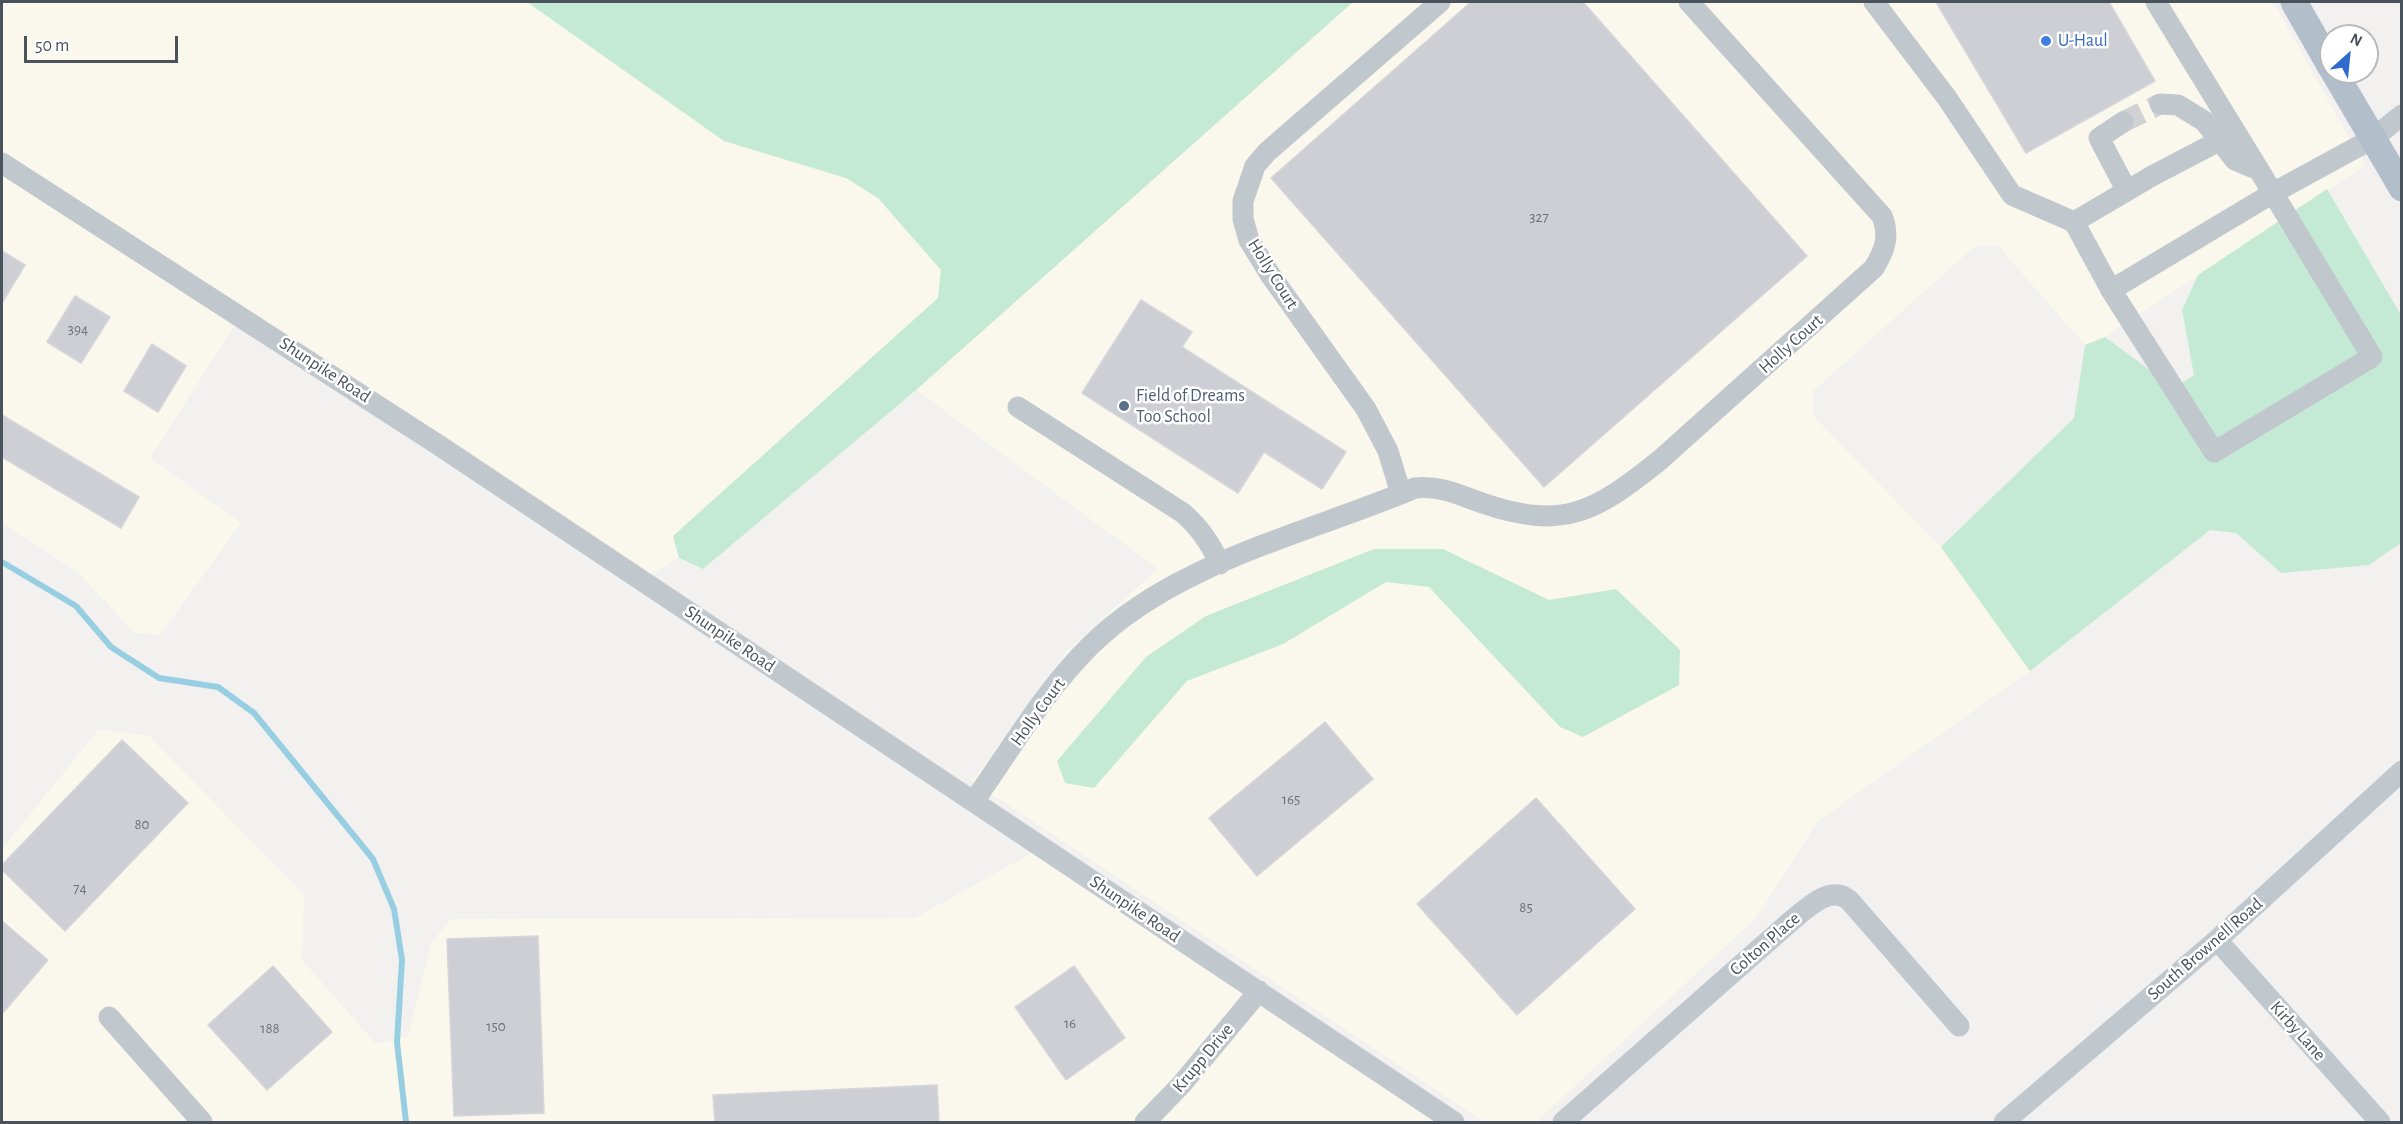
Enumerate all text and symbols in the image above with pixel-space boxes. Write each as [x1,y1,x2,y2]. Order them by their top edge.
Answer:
scale bar [27,24,182,62]
north arrow [2319,24,2379,84]
place label: U-Haul [2058,30,2108,52]
text: N [2348,30,2365,49]
marker: U-Haul [2039,34,2053,48]
text: 50 m [35,37,69,55]
house number: 327 [1529,208,1549,226]
street label: Holly Court [1243,235,1303,313]
street label: Holly Court [1755,310,1827,378]
house number: 394 [68,320,88,338]
street label: Shunpike Road [275,332,375,408]
place label: Field of Dreams Too School [1136,385,1245,428]
marker: Field of Dreams Too School [1117,399,1131,413]
street label: Shunpike Road [681,601,779,677]
street label: Holly Court [1006,674,1070,750]
house number: 165 [1282,790,1300,808]
house number: 80 [134,815,150,833]
street label: Shunpike Road [1086,871,1184,947]
house number: 74 [73,879,87,897]
street label: South Brownell Road [2143,893,2267,1005]
house number: 85 [1519,898,1533,916]
street label: Colton Place [1725,908,1805,980]
street label: Kirby Lane [2266,997,2330,1065]
house number: 16 [1064,1014,1076,1032]
house number: 150 [486,1017,506,1035]
house number: 188 [260,1019,280,1037]
street label: Krupp Drive [1168,1019,1238,1097]

